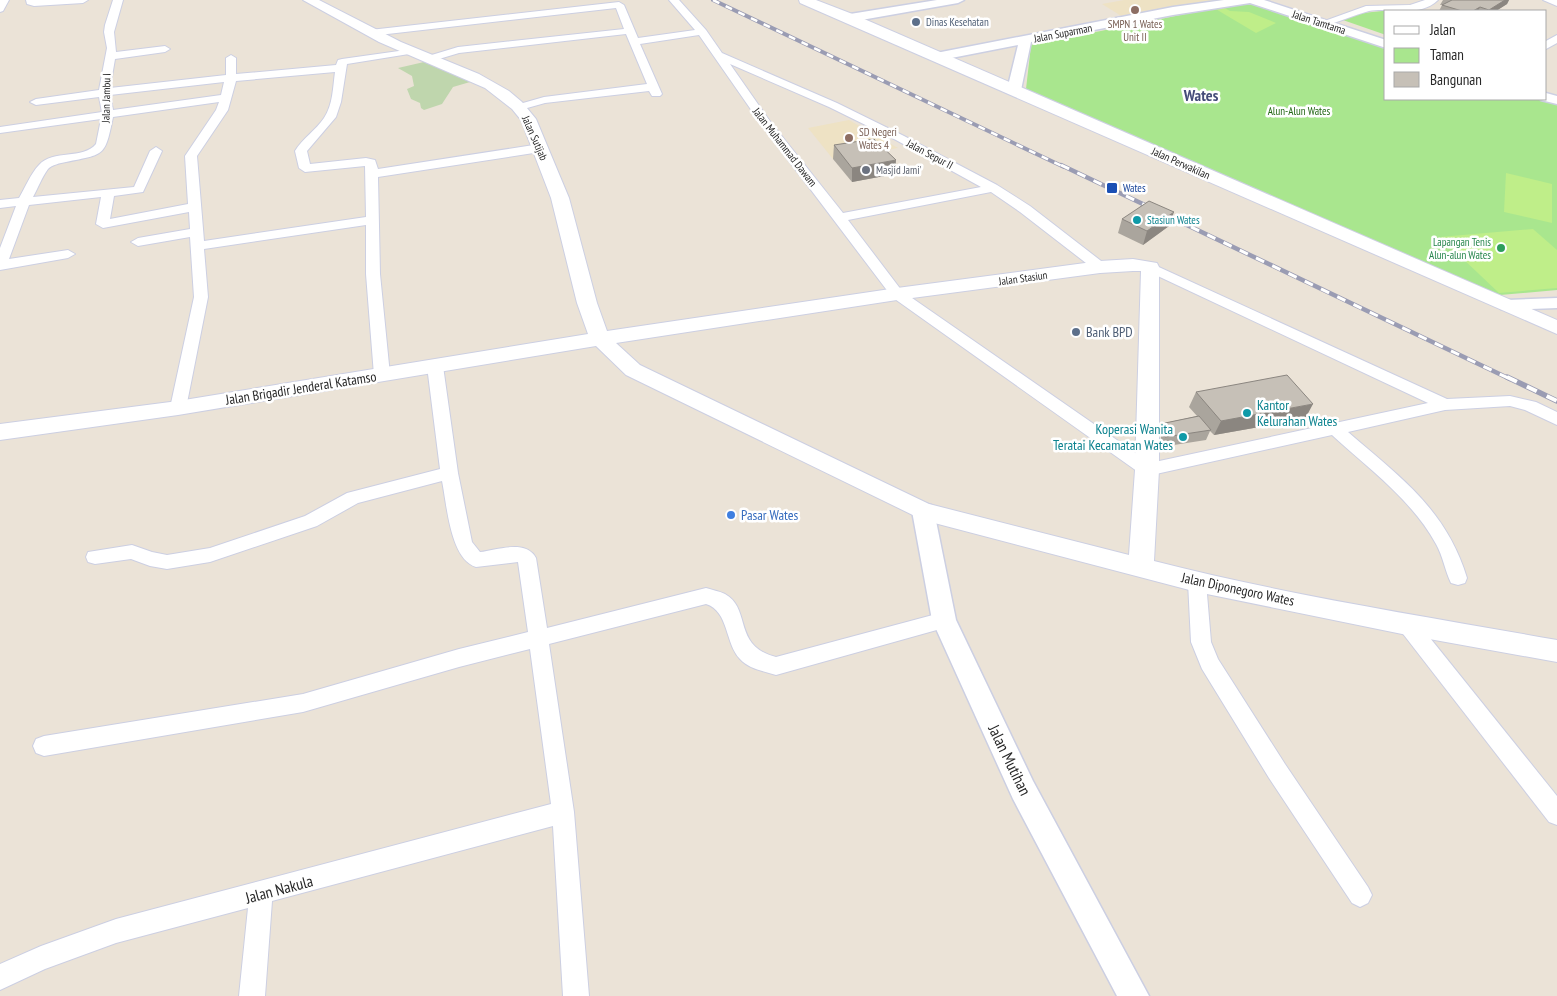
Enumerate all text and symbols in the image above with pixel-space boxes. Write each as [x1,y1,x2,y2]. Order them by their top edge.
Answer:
marker: SMPN 1 Wates Unit II [1129,4,1141,16]
street label: Jalan Tamtama [1290,6,1348,37]
legend [1384,10,1547,100]
place label: Dinas Kesehatan [926,15,989,29]
marker: Dinas Kesehatan [910,16,922,28]
place label: SMPN 1 Wates Unit II [1108,17,1163,44]
street label: Jalan Suparman [1032,20,1094,46]
text: Jalan [1429,20,1456,39]
text: Taman [1430,45,1464,64]
text: Bangunan [1430,70,1482,89]
street label: Jalan Jambu I [99,73,113,124]
district label: Wates [1183,85,1219,105]
street label: Jalan Muhammad Dawam [749,104,820,189]
park label: Alun-Alun Wates [1268,104,1331,118]
street label: Jalan Sutijab [519,112,551,163]
place label: SD Negeri Wates 4 [859,125,897,152]
marker: SD Negeri Wates 4 [843,132,855,144]
street label: Jalan Sepur II [904,136,956,172]
street label: Jalan Perwakilan [1149,143,1213,182]
place label: Masjid Jami' [876,163,922,177]
marker: Masjid Jami' [860,164,872,176]
marker: Wates [1105,181,1119,195]
place label: Wates [1123,181,1146,195]
place label: Stasiun Wates [1147,213,1200,227]
marker: Stasiun Wates [1131,214,1143,226]
place label: Lapangan Tenis Alun-alun Wates [1429,235,1491,262]
marker: Lapangan Tenis Alun-alun Wates [1495,242,1507,254]
street label: Jalan Stasiun [997,268,1048,288]
place label: Bank BPD [1086,323,1133,341]
marker: Bank BPD [1070,326,1082,338]
street label: Jalan Brigadir Jenderal Katamso [223,367,378,409]
place label: Kantor Kelurahan Wates [1257,396,1338,430]
marker: Kantor Kelurahan Wates [1241,407,1253,419]
place label: Koperasi Wanita Teratai Kecamatan Wates [1053,420,1173,454]
marker: Koperasi Wanita Teratai Kecamatan Wates [1177,431,1189,443]
place label: Pasar Wates [741,506,798,524]
marker: Pasar Wates [725,509,737,521]
street label: Jalan Diponegoro Wates [1179,568,1296,610]
street label: Jalan Mutihan [984,720,1036,799]
street label: Jalan Nakula [242,870,315,908]

